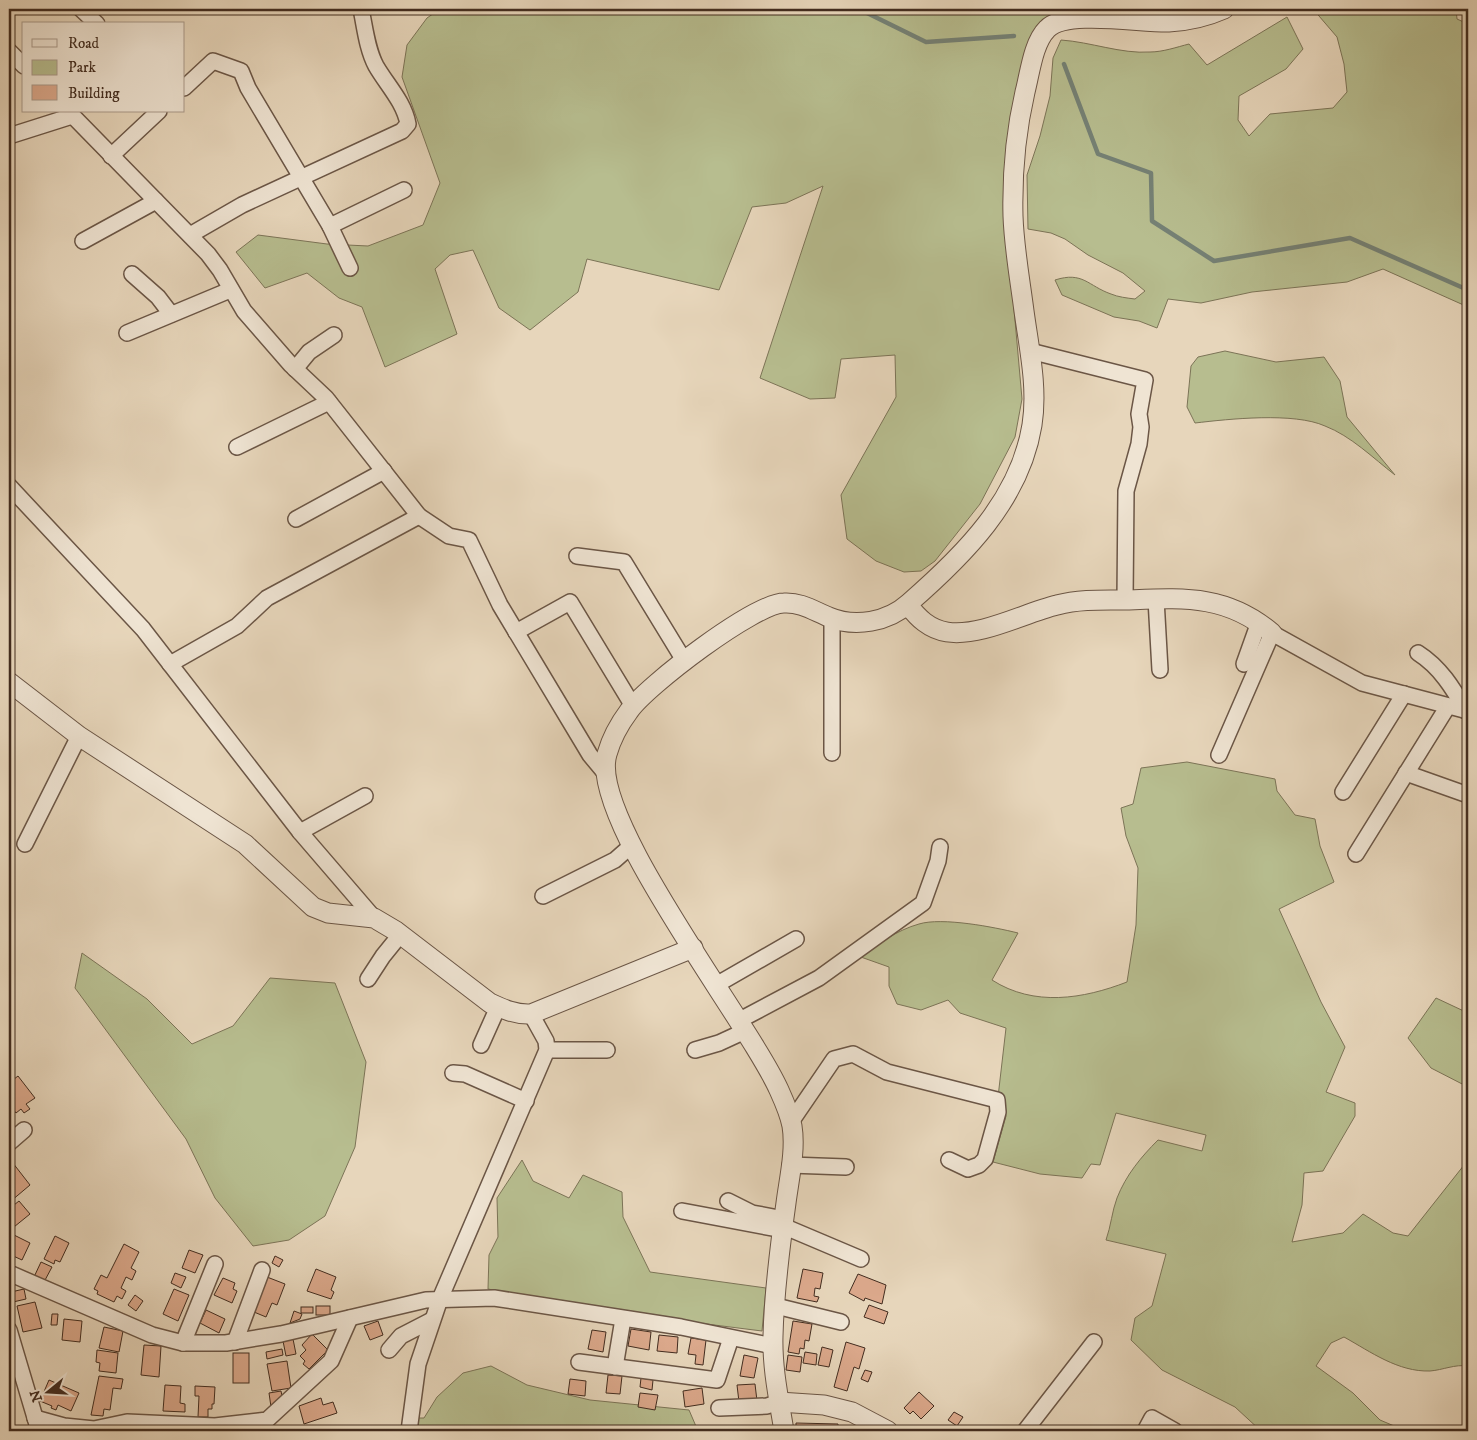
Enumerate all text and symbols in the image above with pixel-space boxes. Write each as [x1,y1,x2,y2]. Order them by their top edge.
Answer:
legend [22,22,185,112]
text: Road [68,34,100,53]
text: Park [68,58,97,77]
text: Building [68,84,120,103]
north arrow [22,1368,72,1418]
text: N [26,1387,47,1404]

